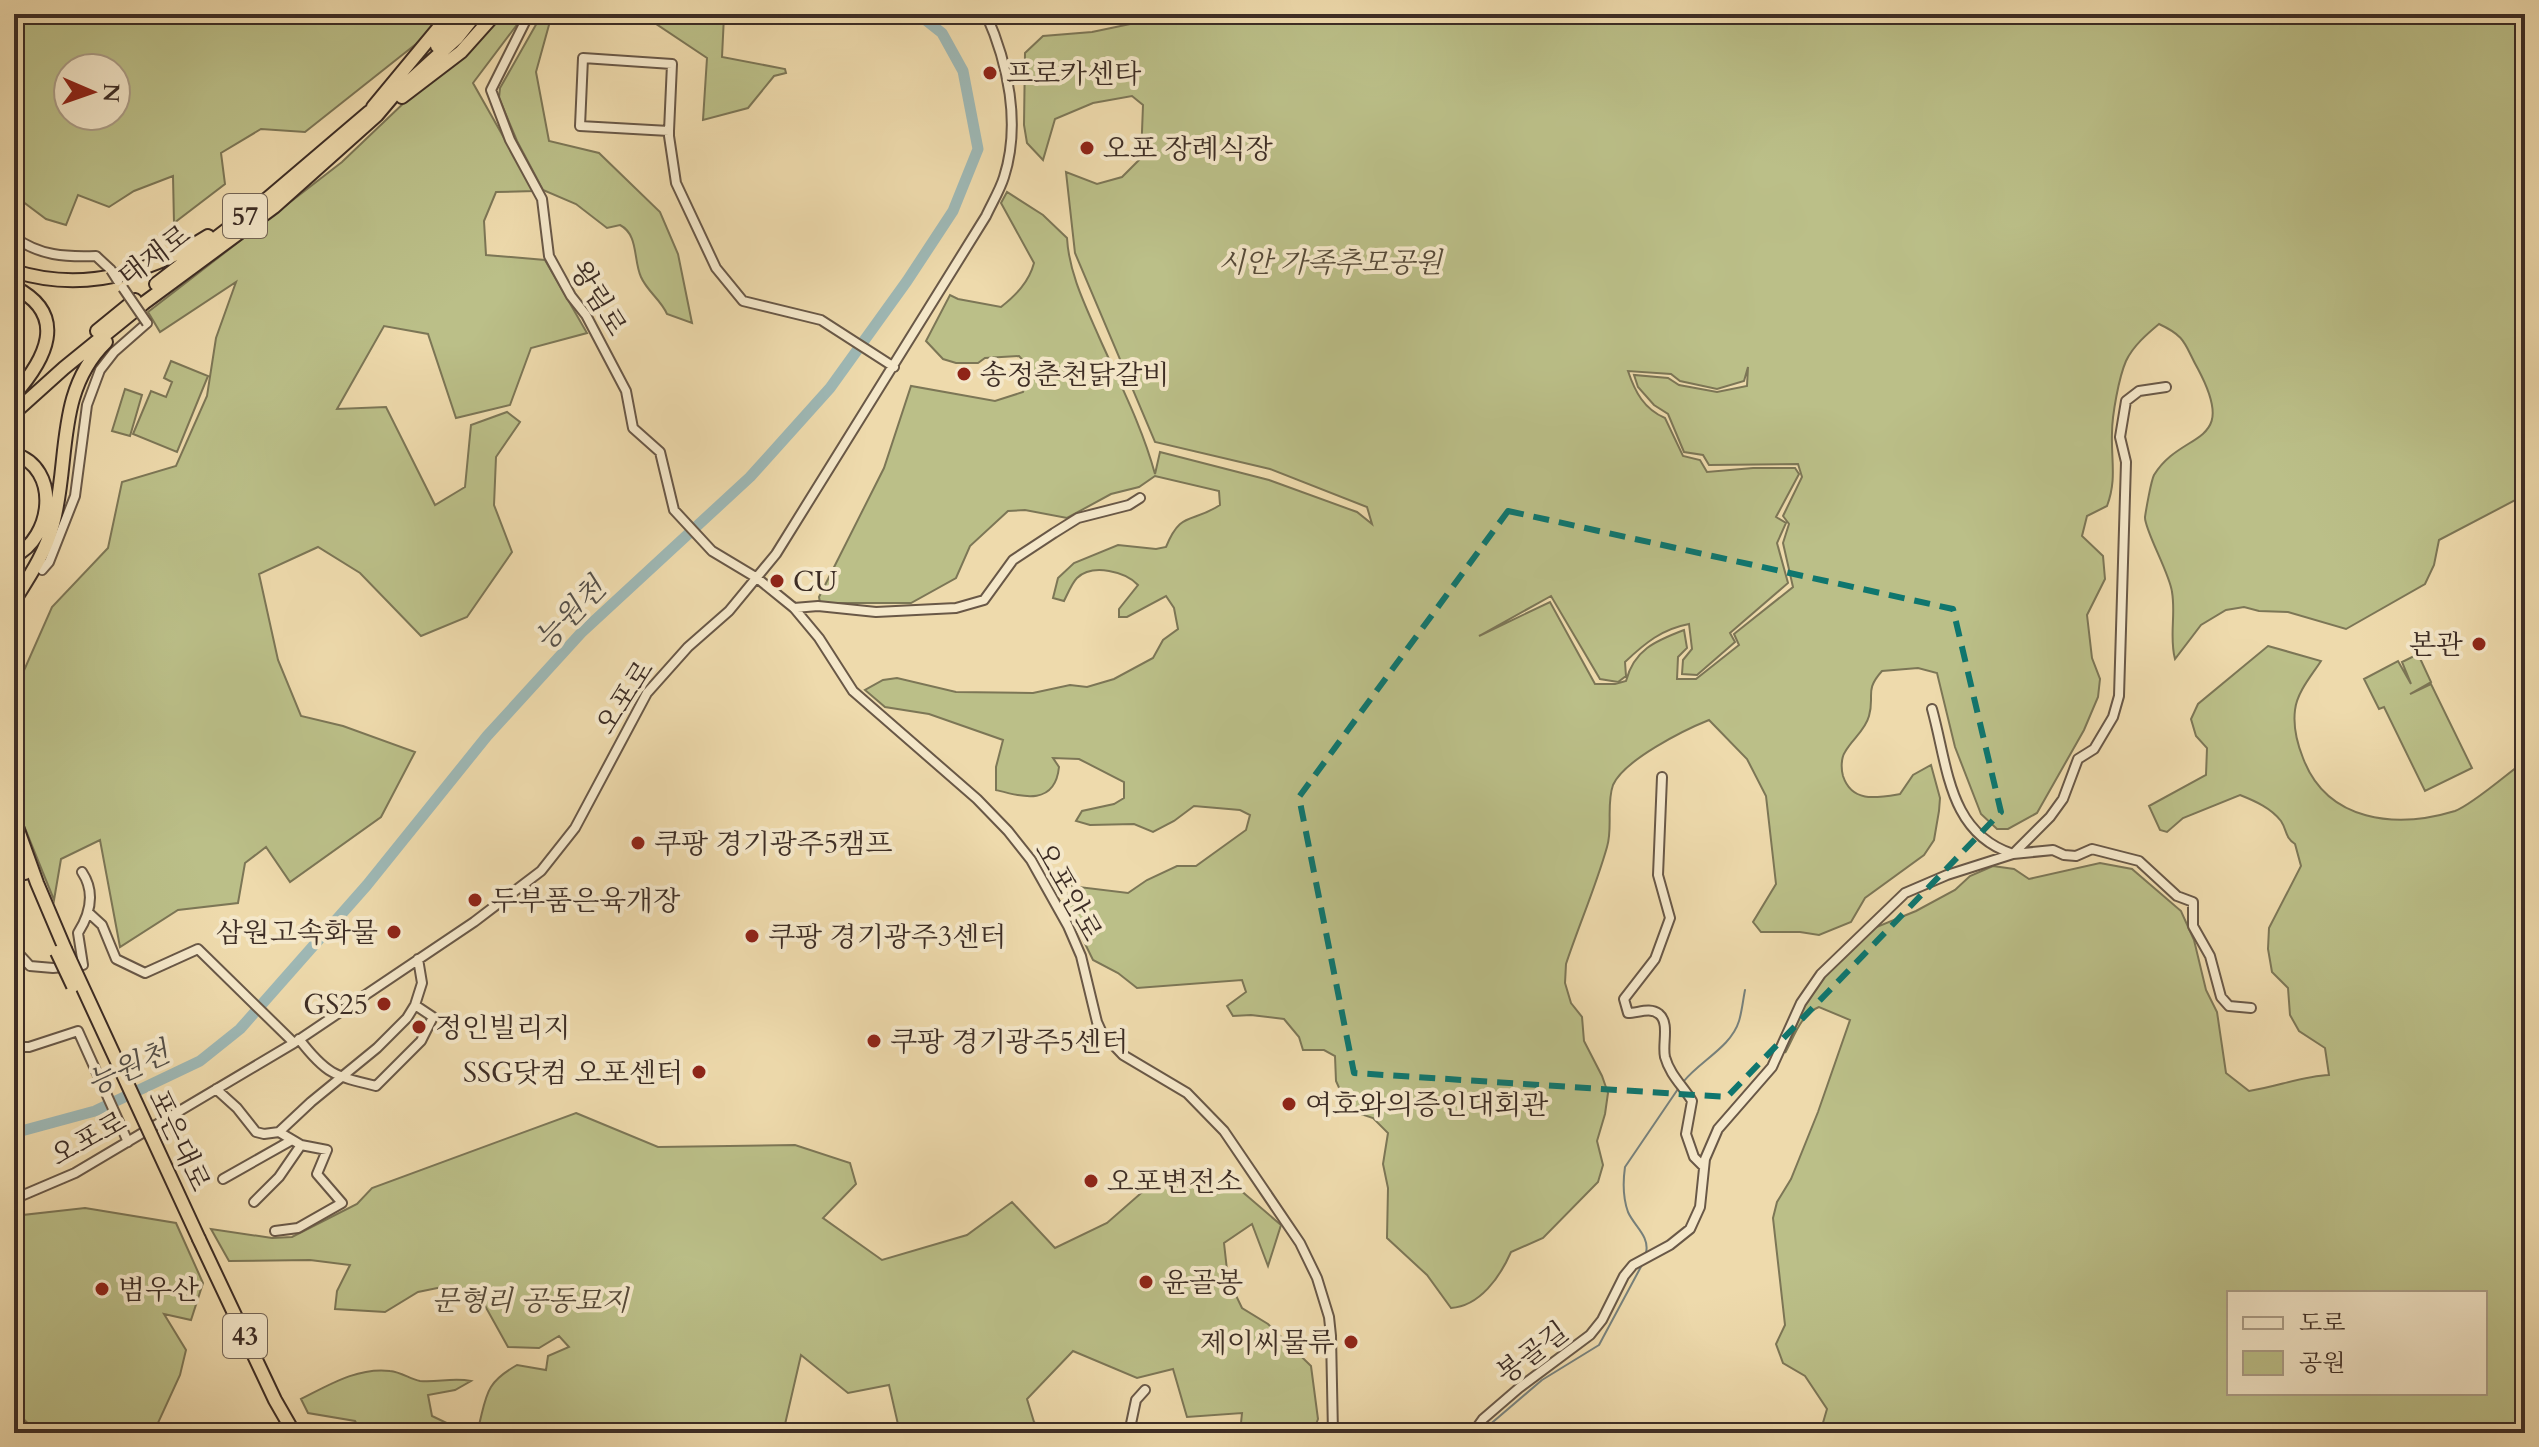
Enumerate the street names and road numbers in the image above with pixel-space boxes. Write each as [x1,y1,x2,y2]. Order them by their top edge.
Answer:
road number: 57 [223,194,267,238]
street label: 태재로 [111,216,198,295]
street label: 왕림로 [561,254,635,343]
street label: 오포로 [587,653,663,742]
street label: 오포안로 [1025,835,1111,948]
street label: 포은대로 [139,1083,219,1197]
street label: 오포로 [44,1103,133,1175]
street label: 봉골길 [1489,1313,1576,1392]
road number: 43 [223,1314,267,1358]

